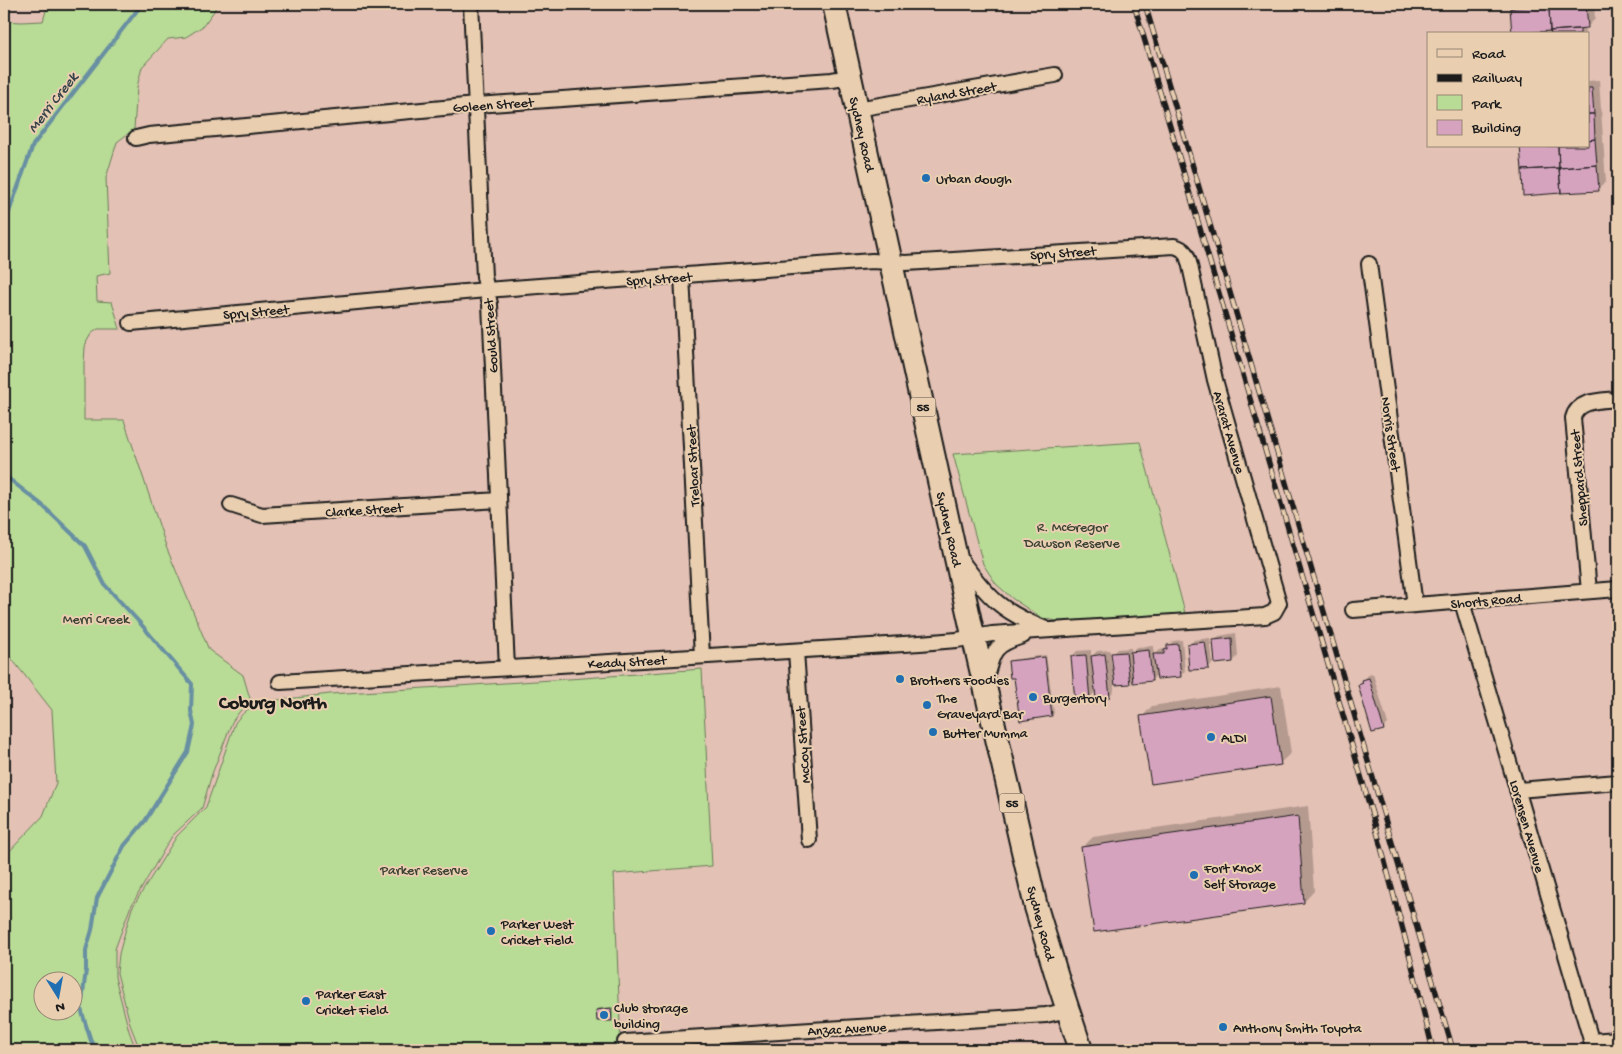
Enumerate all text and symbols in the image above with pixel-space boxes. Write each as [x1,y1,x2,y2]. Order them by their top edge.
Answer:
legend [1427,32,1590,148]
text: Road [1472,46,1506,64]
water label: Merri Creek [25,69,83,137]
text: Railway [1472,70,1523,88]
street label: Ryland Street [915,79,999,110]
street label: Goleen Street [452,95,535,118]
street label: Sydney Road [844,96,878,175]
text: Park [1471,96,1502,114]
text: Building [1471,120,1521,138]
marker: Urban dough [920,172,932,184]
place label: Urban dough [936,172,1012,189]
street label: Spry Street [1030,244,1098,265]
street label: Spry Street [626,270,694,291]
street label: Gould Street [481,297,504,374]
street label: Spry Street [223,302,291,325]
street label: Ararat Avenue [1208,390,1248,477]
street label: Norris Street [1376,396,1403,474]
road number: 55 [910,398,936,417]
street label: Treloar Street [684,424,705,508]
street label: Sheppard Street [1568,428,1593,527]
street label: Sydney Road [931,491,965,570]
street label: Clarke Street [325,500,405,523]
park label: R. McGregor Dawson Reserve [1023,520,1120,553]
street label: Shorts Road [1450,591,1524,614]
park label: Merri Creek [63,612,131,629]
street label: Keady Street [588,653,668,674]
marker: Brothers Foodies [894,673,906,685]
place label: Brothers Foodies [909,673,1009,690]
place label: The Graveyard Bar [936,691,1024,724]
marker: Burgertory [1027,691,1039,703]
place label: Burgertory [1042,691,1107,708]
district label: Coburg North [218,693,328,716]
marker: The Graveyard Bar [921,699,933,711]
street label: McCoy Street [793,705,816,784]
marker: Butter Mumma [927,726,939,738]
place label: Butter Mumma [942,726,1029,743]
marker: ALDI [1205,731,1217,743]
place label: ALDI [1221,731,1247,748]
street label: Lorensen Avenue [1504,778,1547,876]
road number: 55 [1000,794,1024,812]
place label: Fort Knox Self Storage [1203,861,1277,894]
park label: Parker Reserve [379,863,469,880]
marker: Fort Knox Self Storage [1188,869,1200,881]
street label: Sydney Road [1022,885,1058,964]
place label: Parker West Cricket Field [500,917,574,950]
marker: Parker West Cricket Field [485,925,497,937]
north arrow [32,972,82,1022]
place label: Parker East Cricket Field [315,987,389,1020]
marker: Parker East Cricket Field [300,995,312,1007]
text: N [54,997,66,1016]
place label: Club storage building [614,1001,689,1034]
marker: Club storage building [598,1009,610,1021]
street label: Anzac Avenue [807,1020,888,1041]
marker: Anthony Smith Toyota [1217,1021,1229,1033]
place label: Anthony Smith Toyota [1233,1021,1363,1038]

